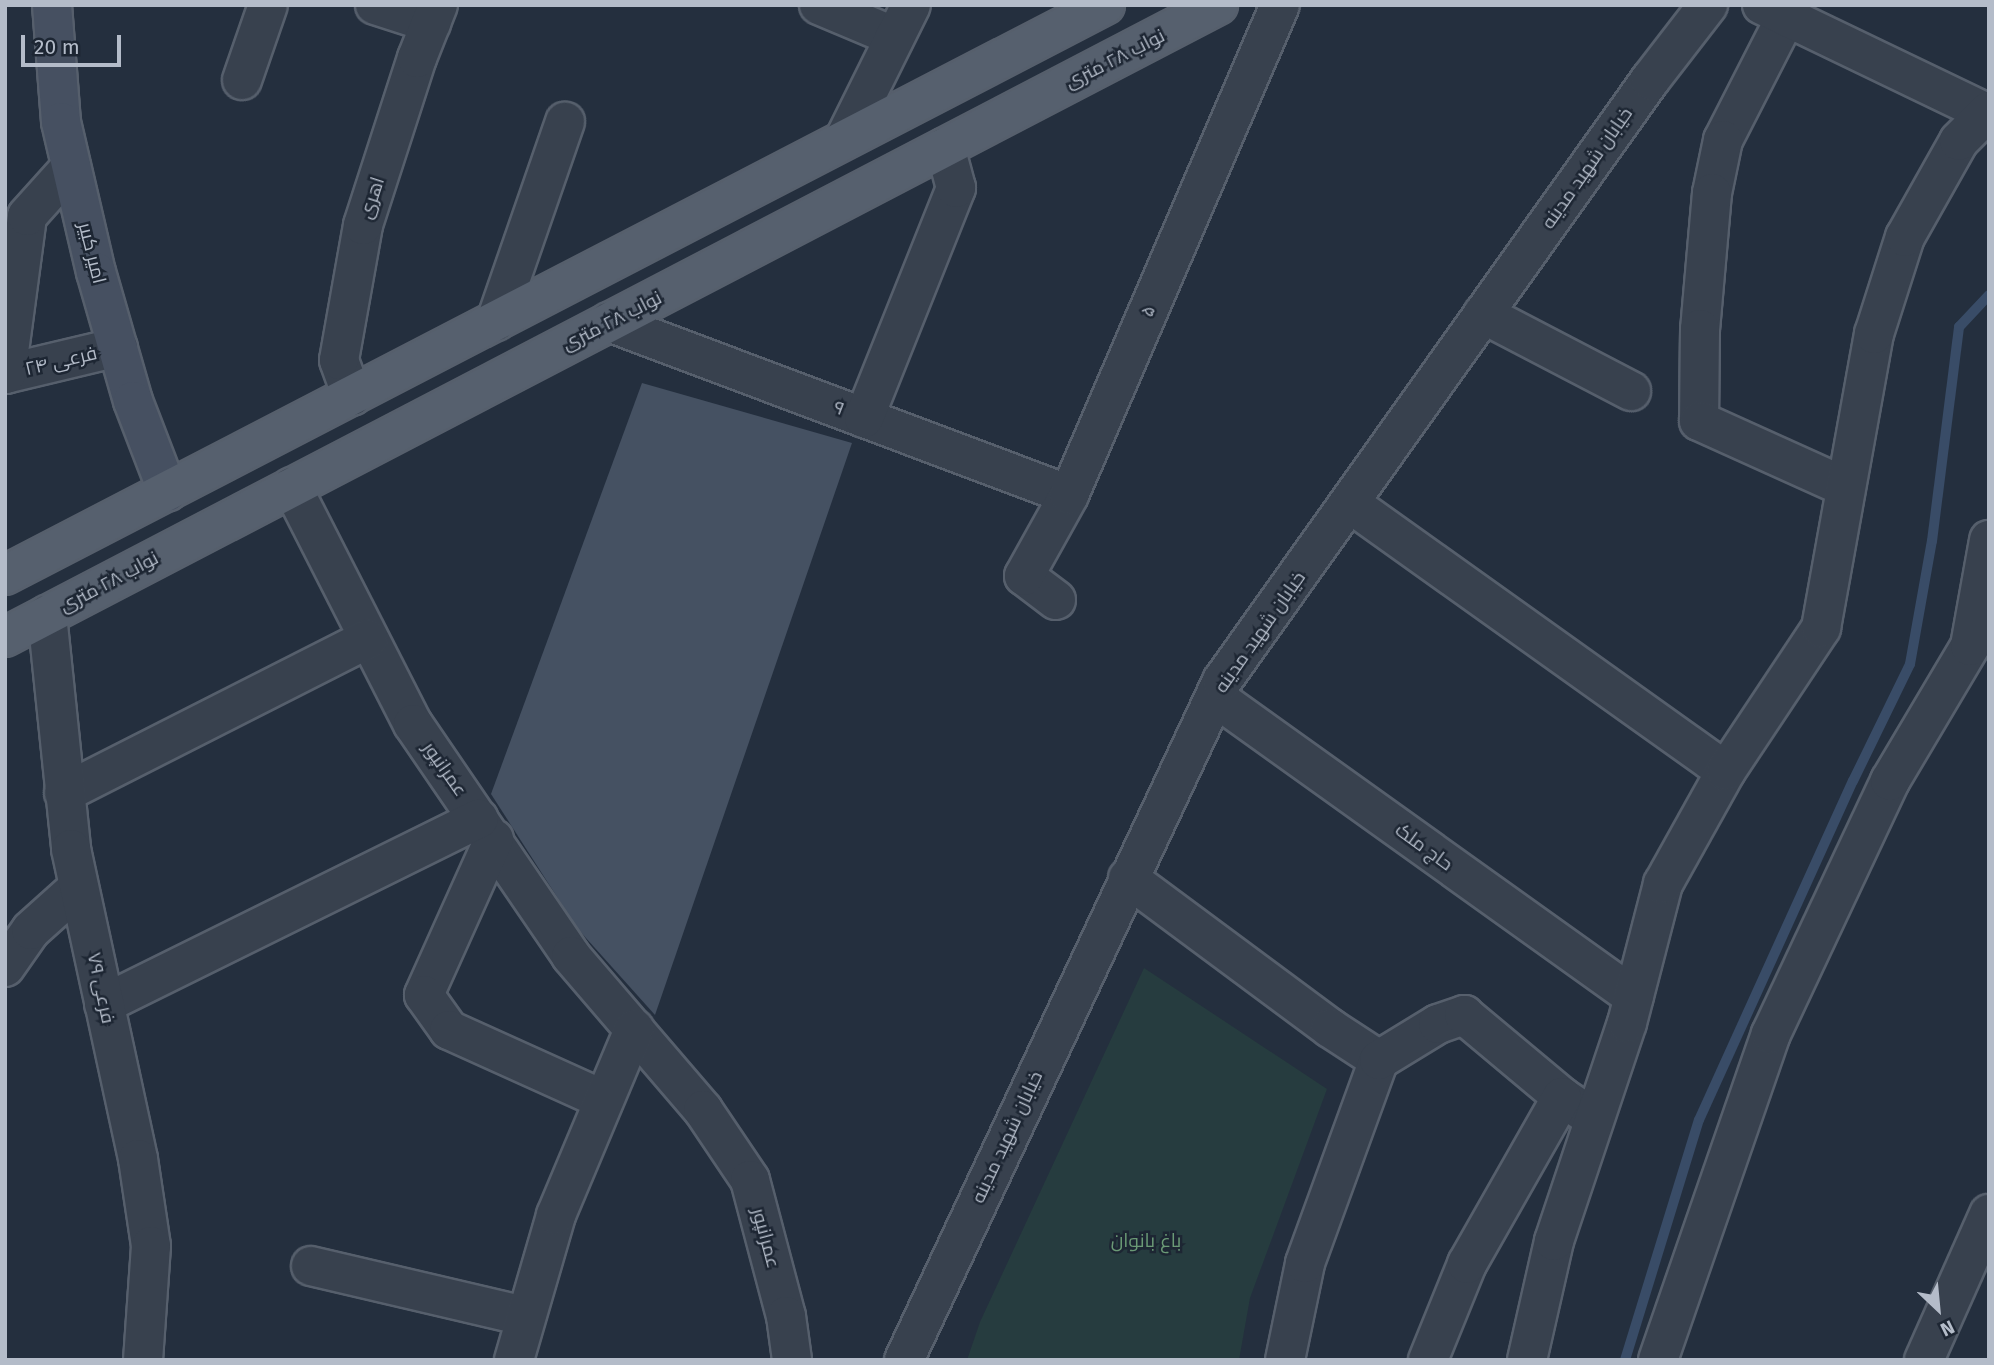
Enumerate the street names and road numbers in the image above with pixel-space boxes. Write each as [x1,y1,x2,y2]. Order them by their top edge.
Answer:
street label: نواب ۲۸ متری [1061,24,1169,94]
street label: خیابان شهید مدینه [1537,103,1637,233]
street label: اهری [355,174,389,222]
street label: امیر کبیر [73,220,111,286]
street label: نواب ۲۸ متری [558,286,666,356]
street label: ۵ [1135,302,1161,320]
street label: فرعی ۲۴ [23,342,99,380]
street label: ۹ [830,396,848,420]
street label: نواب ۲۸ متری [56,546,162,618]
street label: خیابان شهید مدینه [1210,567,1310,697]
street label: عمرانپور [418,737,472,801]
street label: حاج ملک [1391,818,1457,876]
street label: فرعی ۷۹ [82,950,120,1026]
street label: خیابان شهید مدینه [966,1067,1048,1207]
street label: عمرانپور [747,1205,785,1271]

